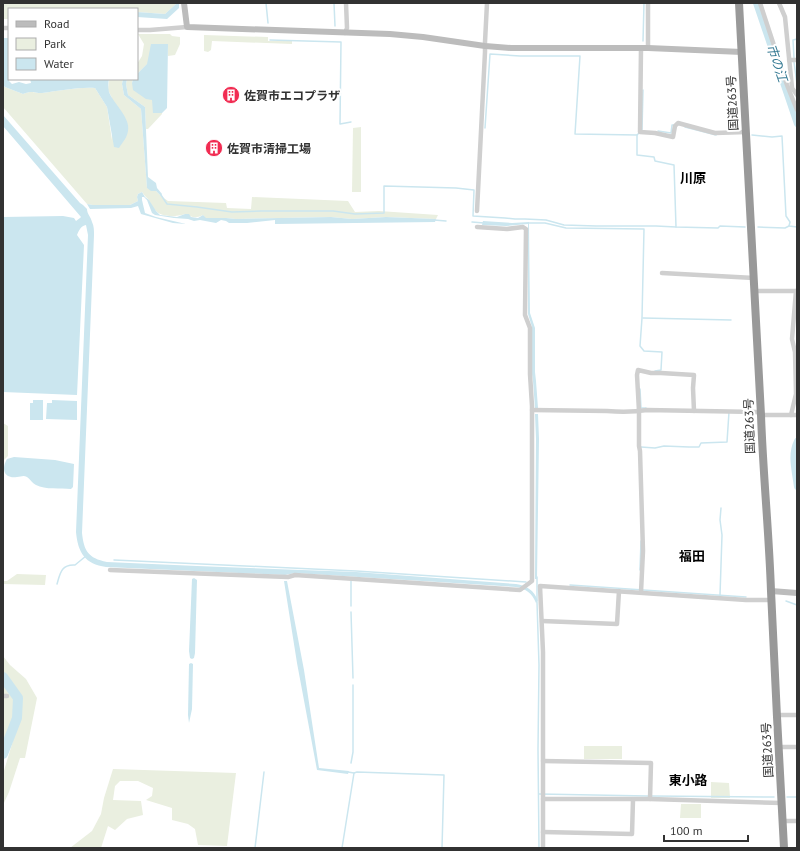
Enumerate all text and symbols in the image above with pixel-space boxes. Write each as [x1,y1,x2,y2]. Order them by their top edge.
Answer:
legend [8,8,138,80]
text: Road [44,16,69,31]
text: Park [44,36,66,51]
water label: 市の江 [763,42,792,86]
text: Water [44,56,74,71]
street label: 国道263号 [723,75,741,131]
building icon: 佐賀市エコプラザ [221,85,241,105]
place label: 佐賀市エコプラザ [244,88,340,103]
building icon: 佐賀市清掃工場 [204,138,224,158]
place label: 佐賀市清掃工場 [227,141,311,156]
district label: 川原 [680,170,706,187]
street label: 国道263号 [741,398,757,454]
district label: 福田 [679,548,705,565]
street label: 国道263号 [758,722,776,778]
district label: 東小路 [668,772,708,789]
scale bar [664,817,748,843]
text: 100 m [670,823,703,838]

